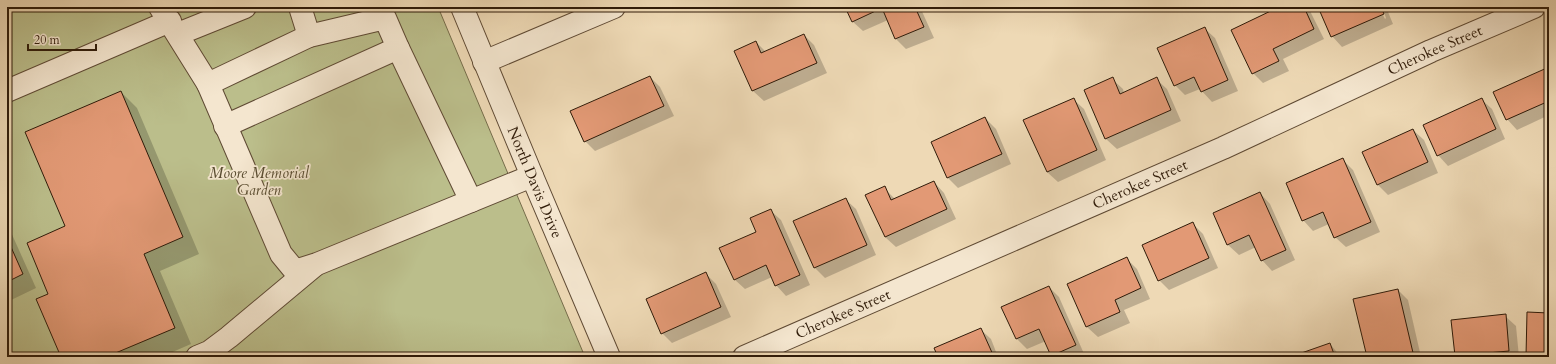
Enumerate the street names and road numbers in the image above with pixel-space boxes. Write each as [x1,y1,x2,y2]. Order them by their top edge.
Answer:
street label: Cherokee Street [1384,20,1486,80]
street label: North Davis Drive [503,124,567,241]
street label: Cherokee Street [1089,155,1191,214]
street label: Cherokee Street [792,284,894,343]

